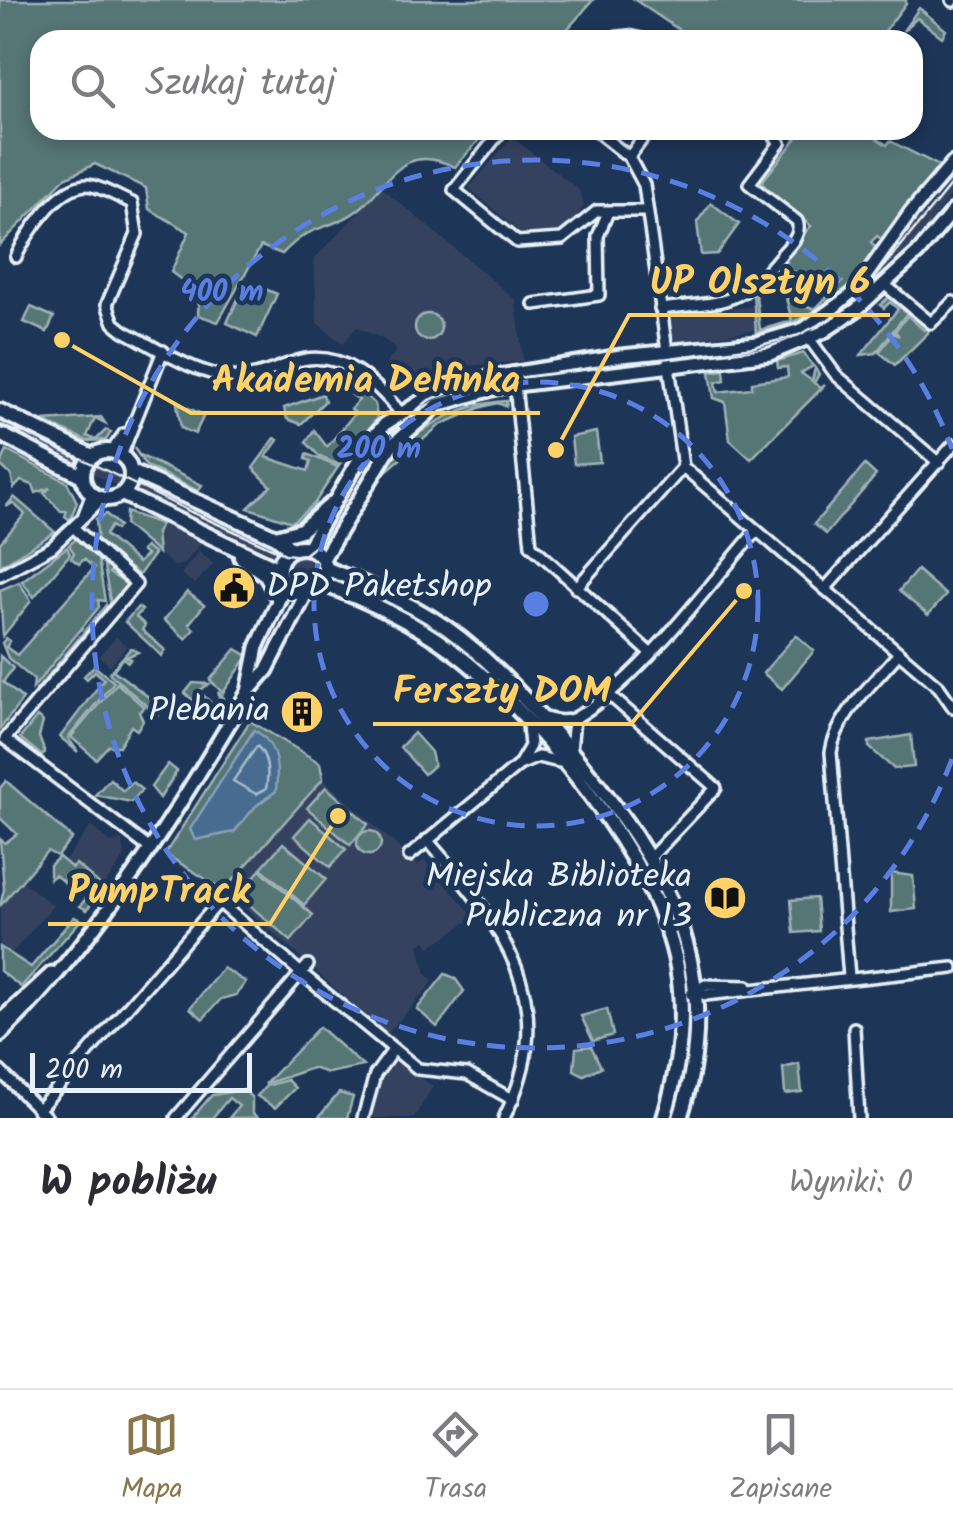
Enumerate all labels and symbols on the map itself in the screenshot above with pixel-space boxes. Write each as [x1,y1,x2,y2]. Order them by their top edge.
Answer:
callout: UP Olsztyn 6 [629,247,890,315]
text: UP Olsztyn 6 [650,254,870,314]
text: 400 m [180,269,264,317]
callout: Akademia Delfinka [191,345,540,413]
text: Akademia Delfinka [212,352,520,412]
text: 200 m [337,426,421,474]
place label: DPD Paketshop [266,560,492,616]
public building icon: DPD Paketshop [211,565,257,611]
centre of rings [518,586,554,622]
callout: Ferszty DOM [373,656,631,724]
text: Ferszty DOM [393,663,611,723]
place label: Plebania [148,684,270,740]
building icon: Plebania [279,689,325,735]
place label: Miejska Biblioteka Publiczna nr 13 [426,850,692,946]
callout: PumpTrack [48,856,270,924]
text: PumpTrack [68,863,251,923]
library icon: Miejska Biblioteka Publiczna nr 13 [702,875,748,921]
scale bar [30,1048,252,1092]

